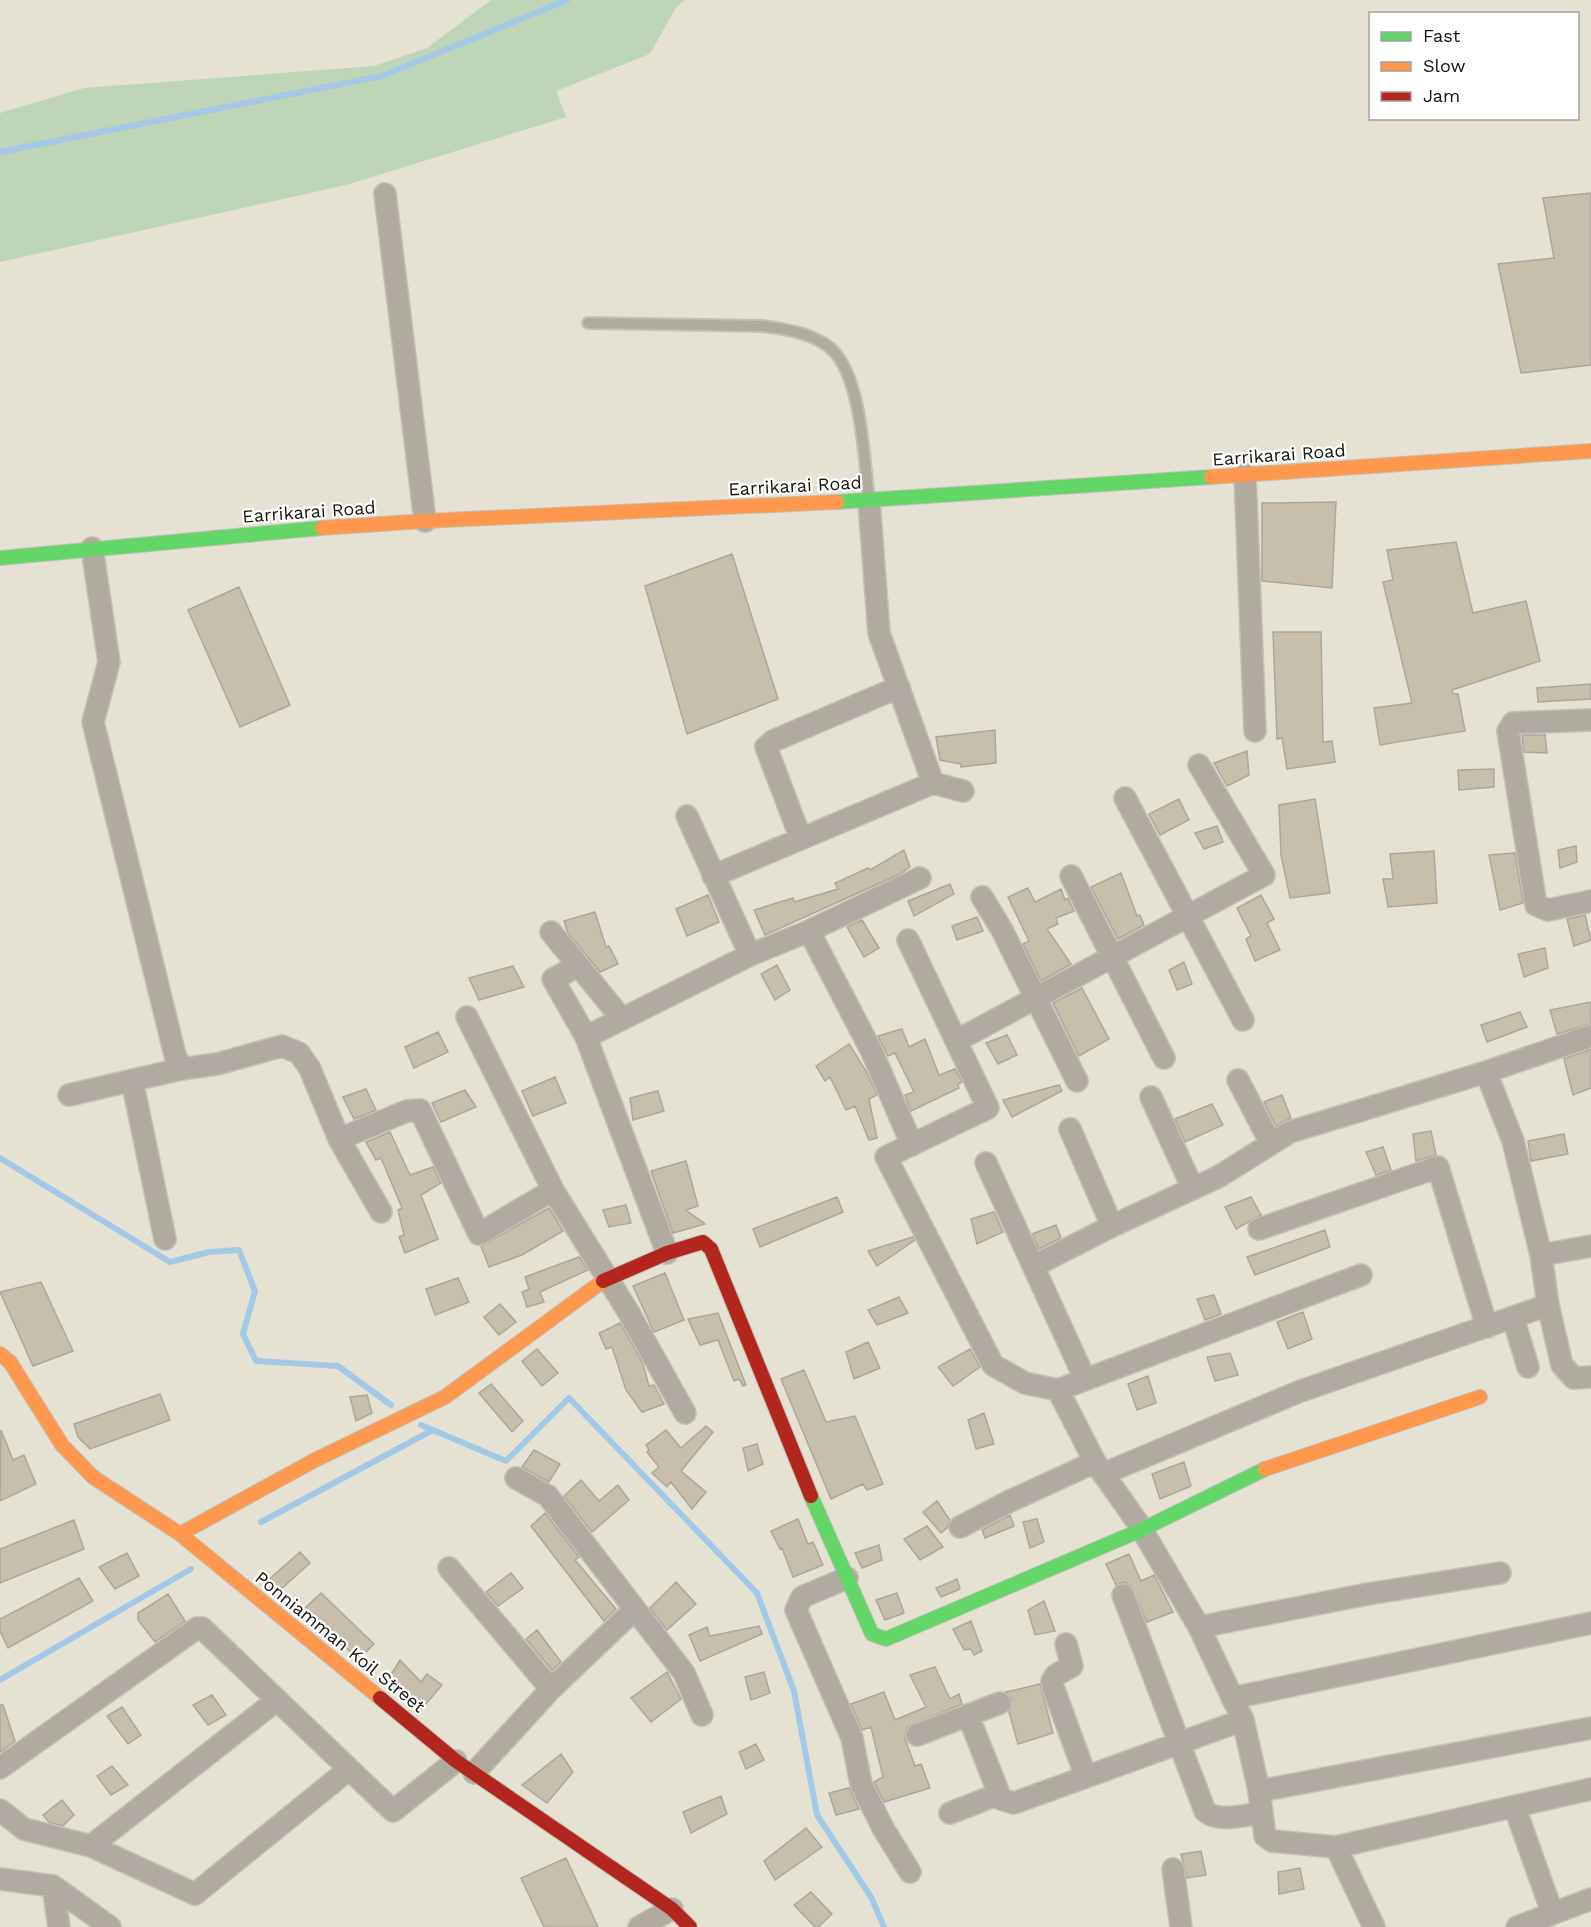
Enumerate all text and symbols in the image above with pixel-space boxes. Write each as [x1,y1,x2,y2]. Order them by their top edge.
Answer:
legend [1369,12,1579,120]
text: Fast [1423,25,1461,46]
text: Slow [1423,55,1466,76]
text: Jam [1423,85,1460,106]
street label: Earrikarai Road [1212,439,1346,470]
street label: Earrikarai Road [728,472,862,499]
street label: Earrikarai Road [242,496,376,527]
street label: Ponniamman Koil Street [251,1567,430,1717]

